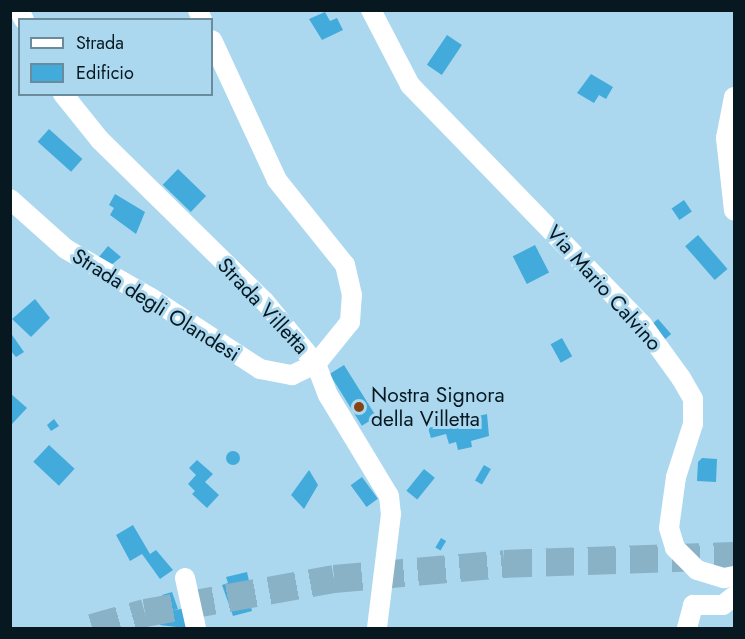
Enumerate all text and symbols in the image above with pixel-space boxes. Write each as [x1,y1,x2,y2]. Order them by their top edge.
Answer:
legend [18,18,213,96]
text: Strada [76,30,124,56]
text: Edificio [76,60,134,86]
street label: Via Mario Calvino [541,220,667,356]
street label: Strada degli Olandesi [68,243,244,367]
street label: Strada Villetta [212,253,314,359]
place label: Nostra Signora della Villetta [371,382,505,432]
marker: Nostra Signora della Villetta [352,400,366,414]

